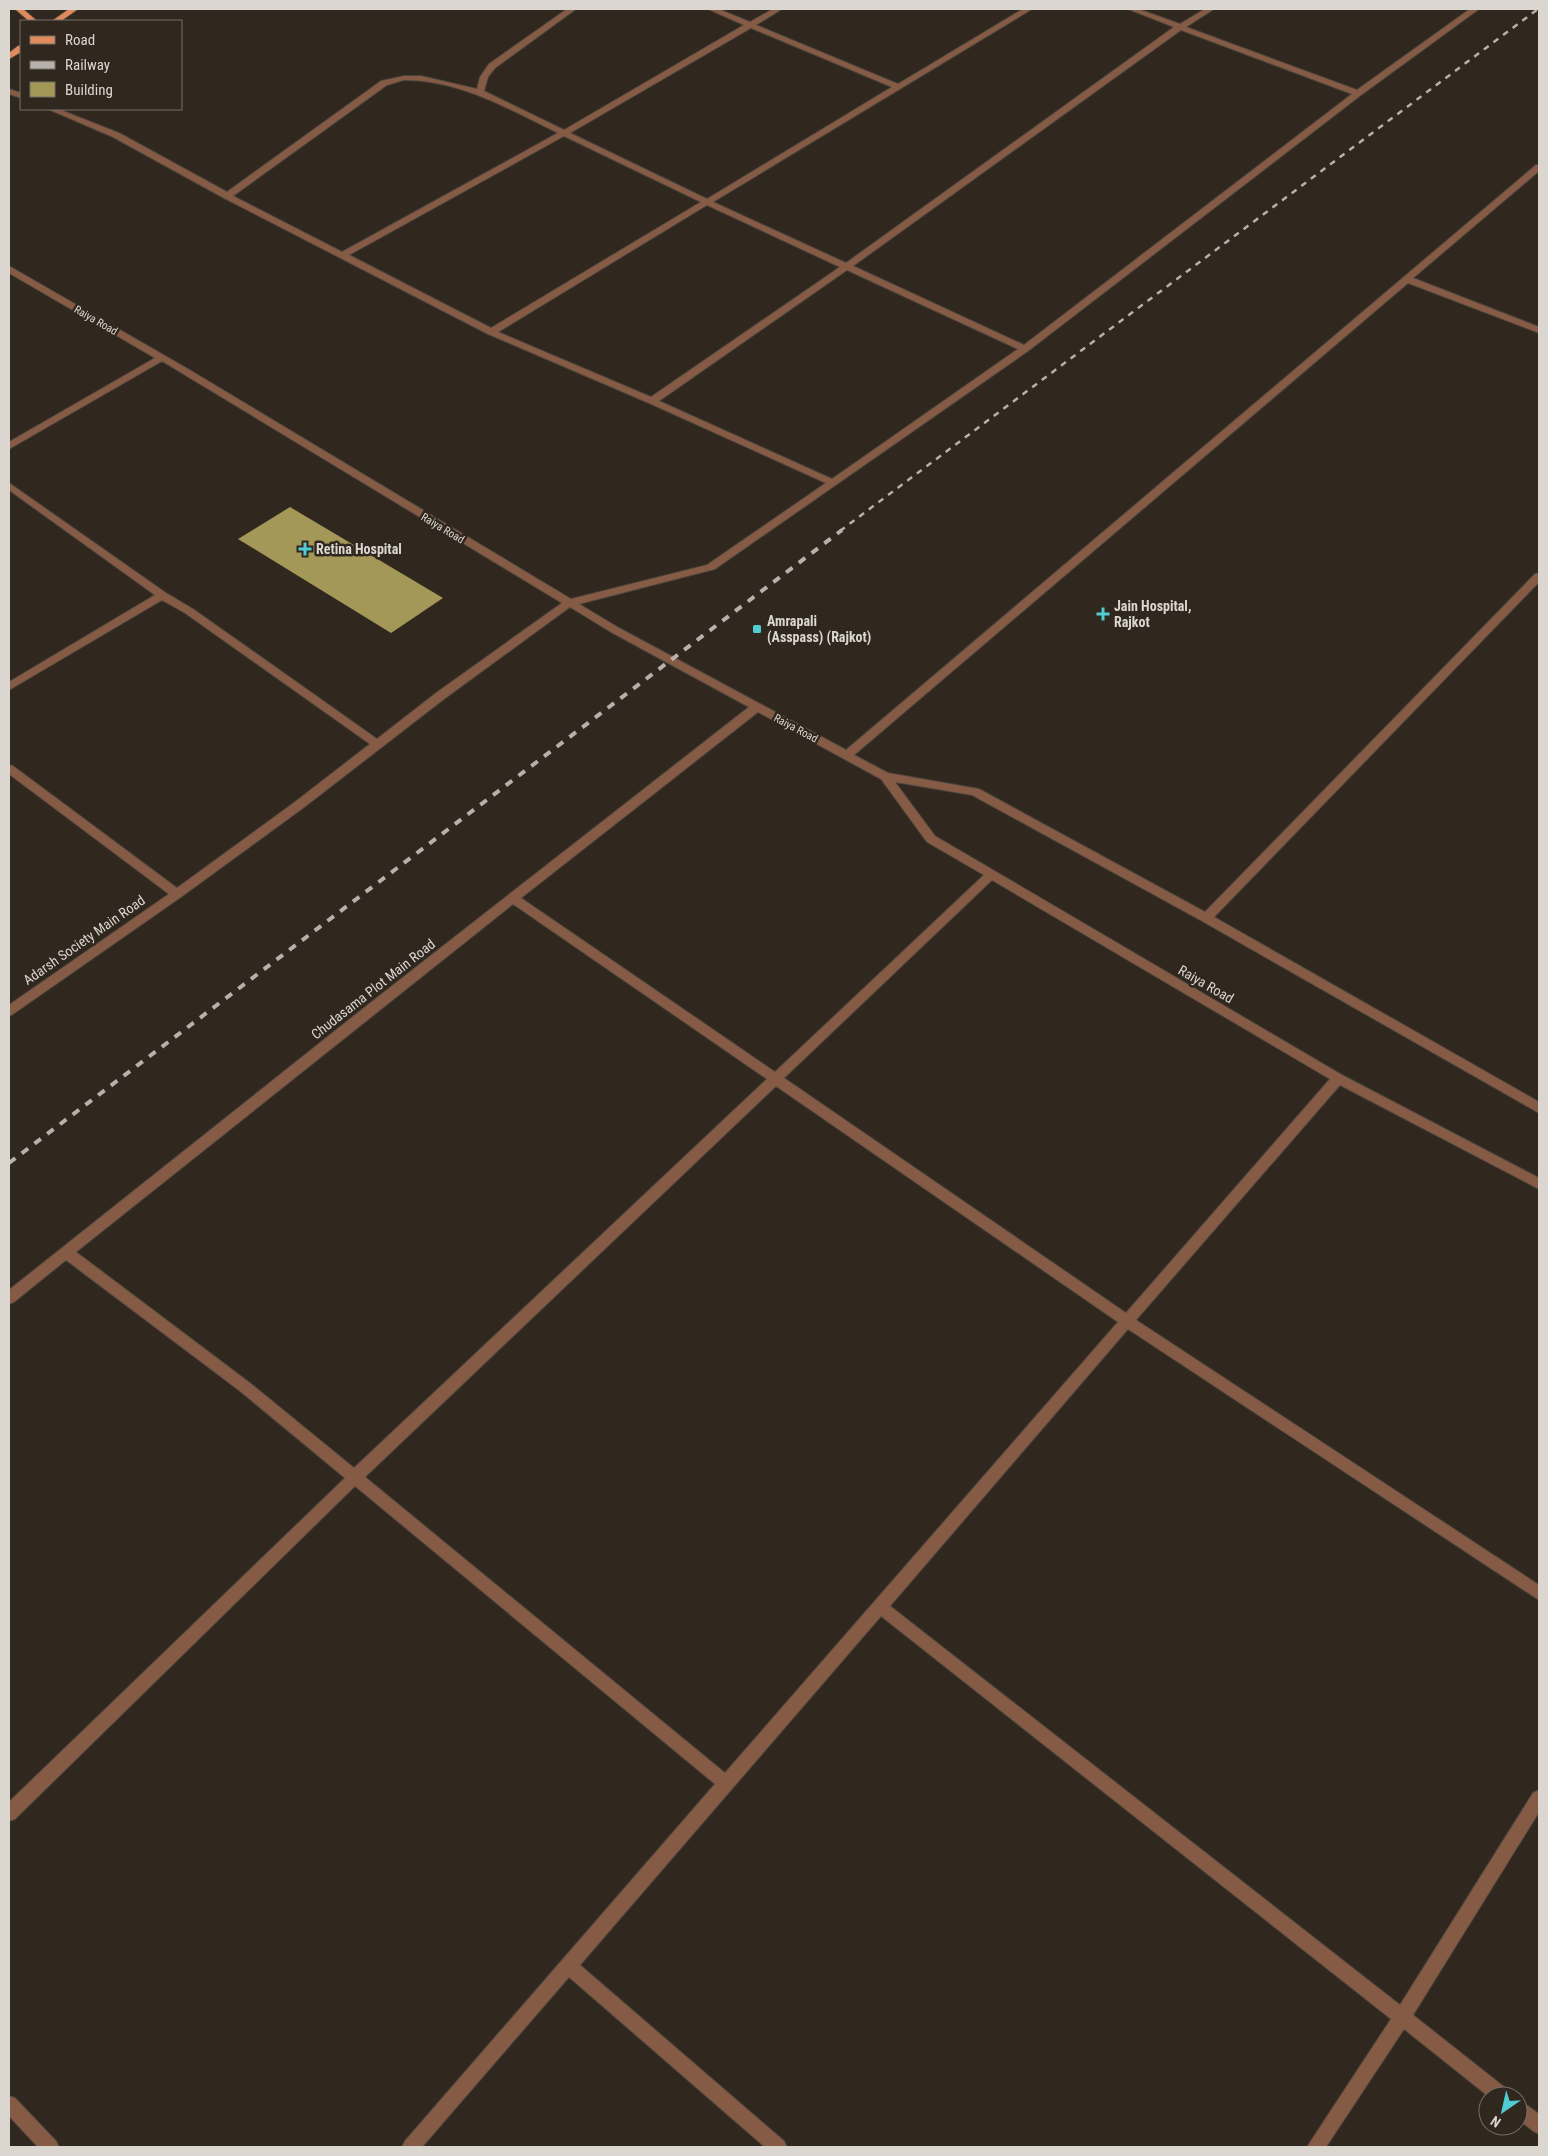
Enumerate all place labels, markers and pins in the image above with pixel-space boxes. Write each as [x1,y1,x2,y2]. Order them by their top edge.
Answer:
place label: Retina Hospital [316,541,402,557]
marker: Retina Hospital [298,542,312,556]
place label: Jain Hospital, Rajkot [1114,598,1191,630]
marker: Jain Hospital, Rajkot [1096,607,1110,621]
place label: Amrapali (Asspass) (Rajkot) [767,613,871,646]
marker: Amrapali (Asspass) (Rajkot) [751,623,763,635]

